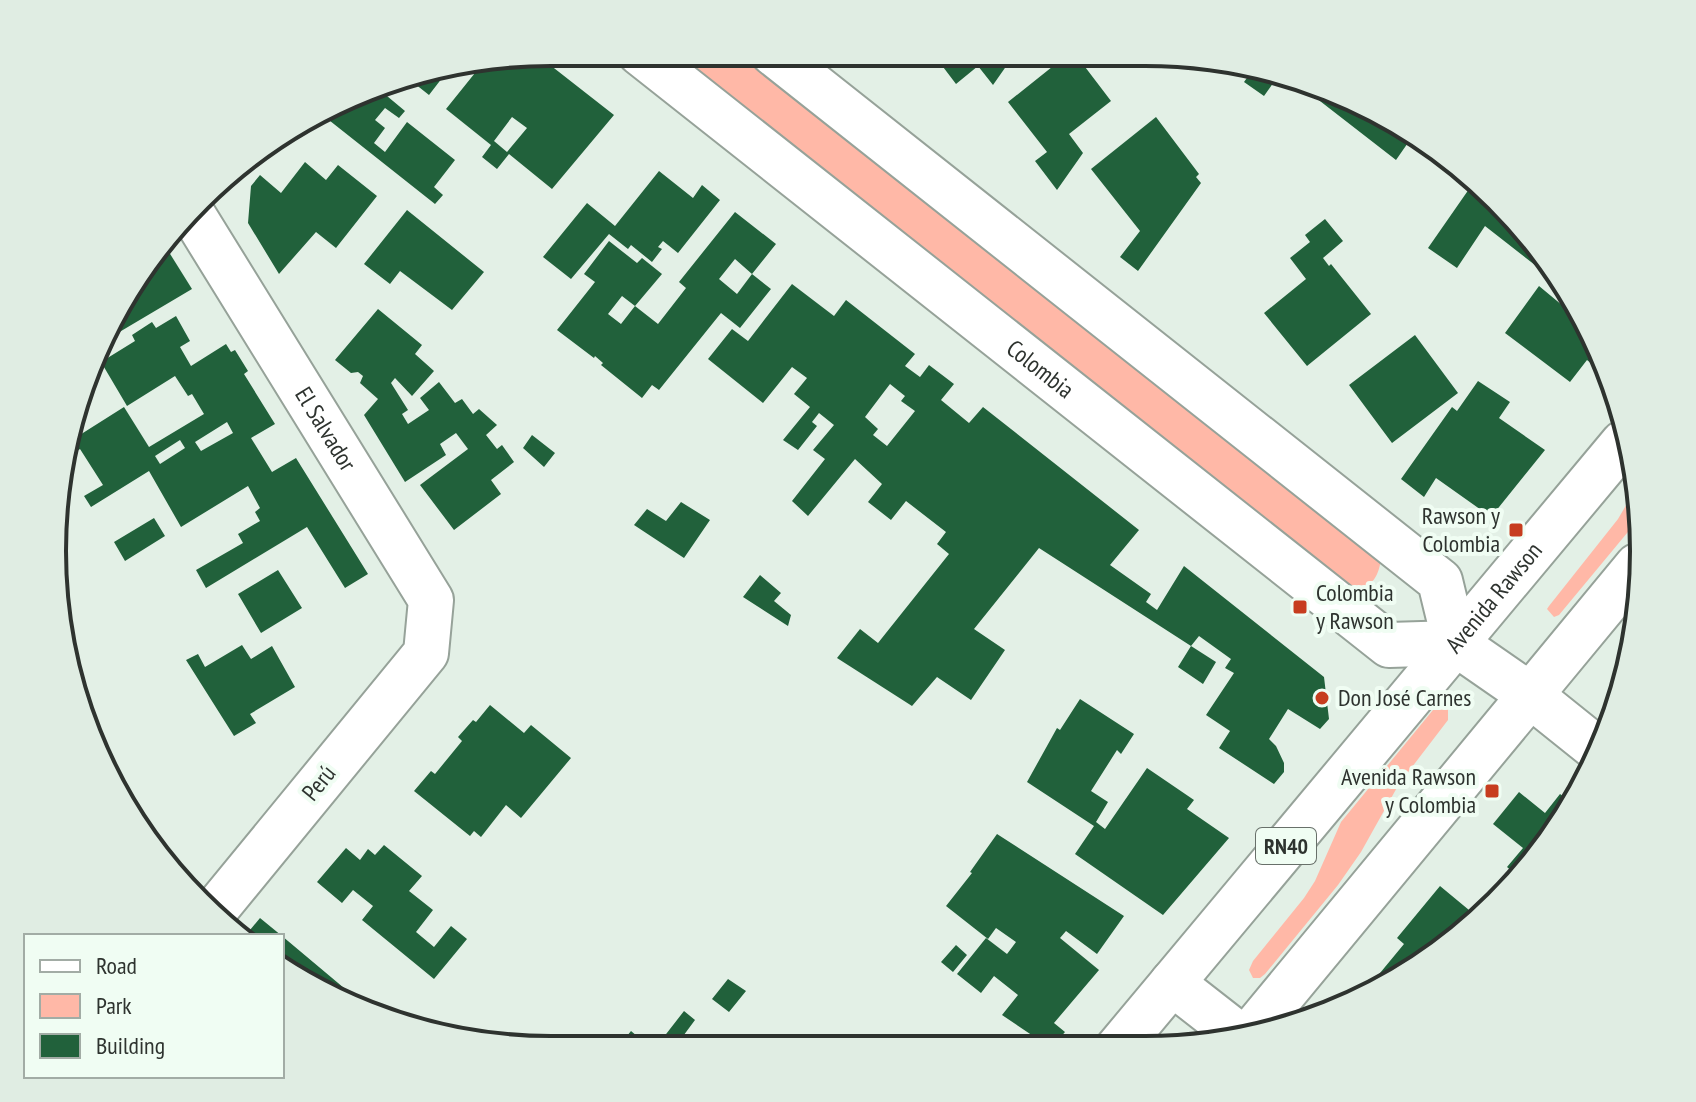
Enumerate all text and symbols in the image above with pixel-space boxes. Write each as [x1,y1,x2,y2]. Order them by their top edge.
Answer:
street label: Colombia [1000,333,1080,405]
street label: El Salvador [288,381,364,477]
place label: Rawson y Colombia [1422,500,1500,559]
marker: Rawson y Colombia [1507,521,1525,539]
street label: Avenida Rawson [1438,536,1549,659]
place label: Colombia y Rawson [1316,577,1394,636]
marker: Colombia y Rawson [1291,598,1309,616]
place label: Don José Carnes [1338,682,1471,713]
marker: Don José Carnes [1313,689,1331,707]
street label: Perú [295,759,342,807]
place label: Avenida Rawson y Colombia [1341,761,1476,820]
marker: Avenida Rawson y Colombia [1483,782,1501,800]
road number: RN40 [1256,828,1316,864]
legend [24,934,284,1078]
text: Road [96,950,137,981]
text: Park [96,990,132,1021]
text: Building [96,1030,165,1061]

